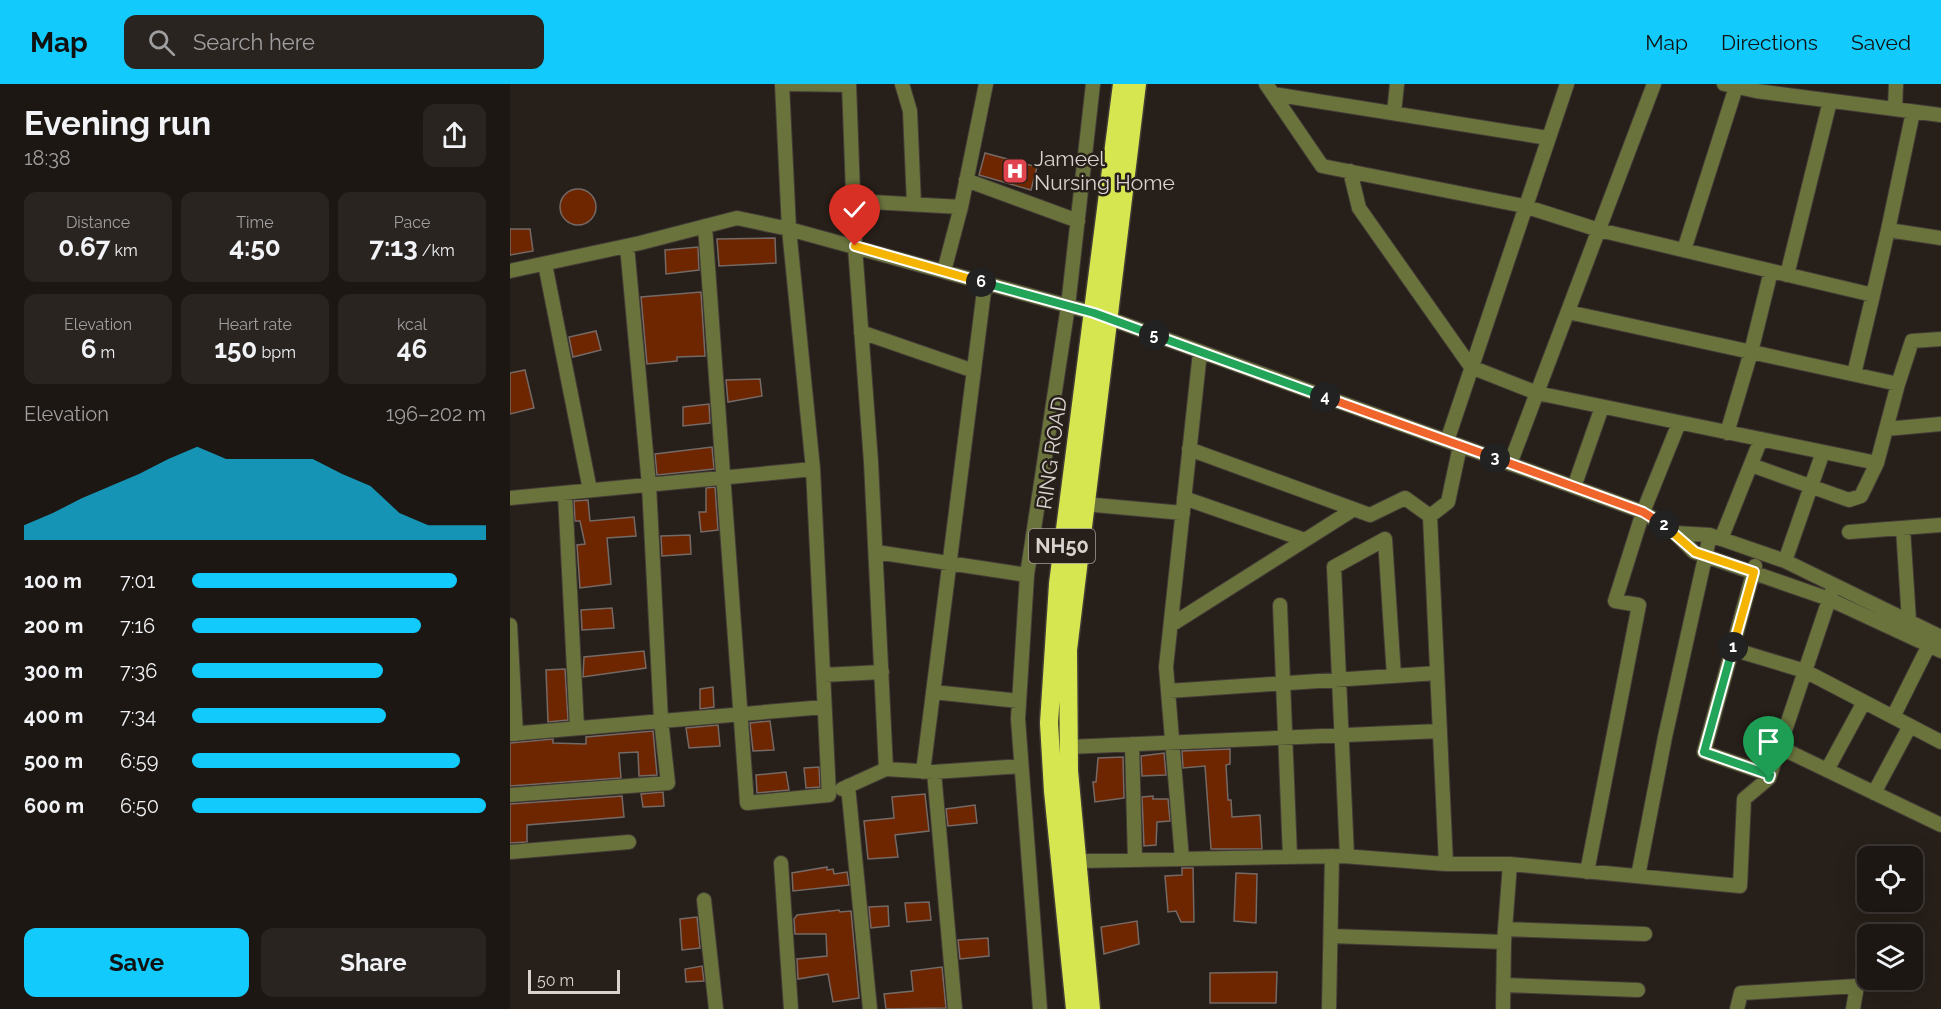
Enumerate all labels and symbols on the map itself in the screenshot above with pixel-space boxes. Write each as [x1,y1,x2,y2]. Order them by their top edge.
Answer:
place label: Jameel Nursing Home [1034,146,1175,195]
hospital icon: Jameel Nursing Home [1000,156,1030,186]
pin [829,184,880,246]
pin: 6 [966,267,996,297]
pin: 5 [1139,320,1169,350]
pin: 4 [1310,382,1340,412]
street label: RING ROAD [1031,395,1072,511]
pin: 3 [1480,443,1510,473]
pin: 2 [1649,510,1679,540]
road number: NH50 [1029,529,1095,563]
pin: 1 [1718,632,1748,662]
pin [1743,716,1794,778]
scale bar [528,967,620,994]

